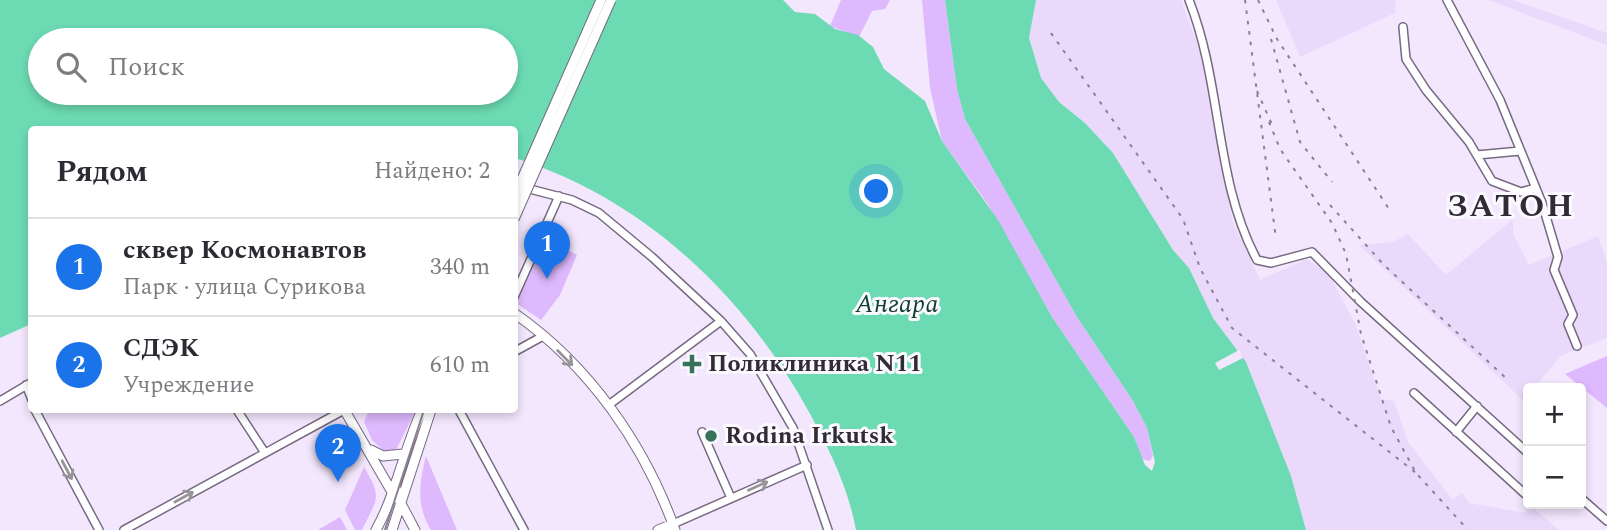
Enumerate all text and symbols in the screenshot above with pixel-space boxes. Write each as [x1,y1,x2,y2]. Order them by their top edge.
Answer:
search box [28,28,518,105]
text: Поиск [108,47,185,87]
icon: search [52,48,90,86]
text: Рядом [56,149,148,195]
text: Найдено: 2 [374,154,490,189]
your location [859,174,893,208]
district label: ЗАТОН [1447,182,1575,231]
pin: 1 [524,221,570,279]
text: сквер Космонавтов [123,230,366,270]
text: 1 [73,250,85,285]
text: 340 m [430,250,490,285]
text: Парк · улица Сурикова [123,270,366,305]
water label: Ангара [855,284,938,324]
text: СДЭК [123,328,199,368]
place label: Поликлиника N11 [708,346,922,382]
text: 2 [73,348,85,383]
text: 610 m [430,348,490,383]
one-way arrow [557,350,574,367]
marker: Поликлиника N11 [682,354,702,374]
text: Учреждение [123,368,254,403]
map controls [1523,383,1586,509]
button: + [1523,383,1586,446]
place label: Rodina Irkutsk [725,418,894,454]
pin: 2 [315,424,361,482]
marker: Rodina Irkutsk [703,428,719,444]
button: − [1523,446,1586,509]
one-way arrow [61,459,74,480]
one-way arrow [747,479,768,492]
one-way arrow [173,490,193,504]

